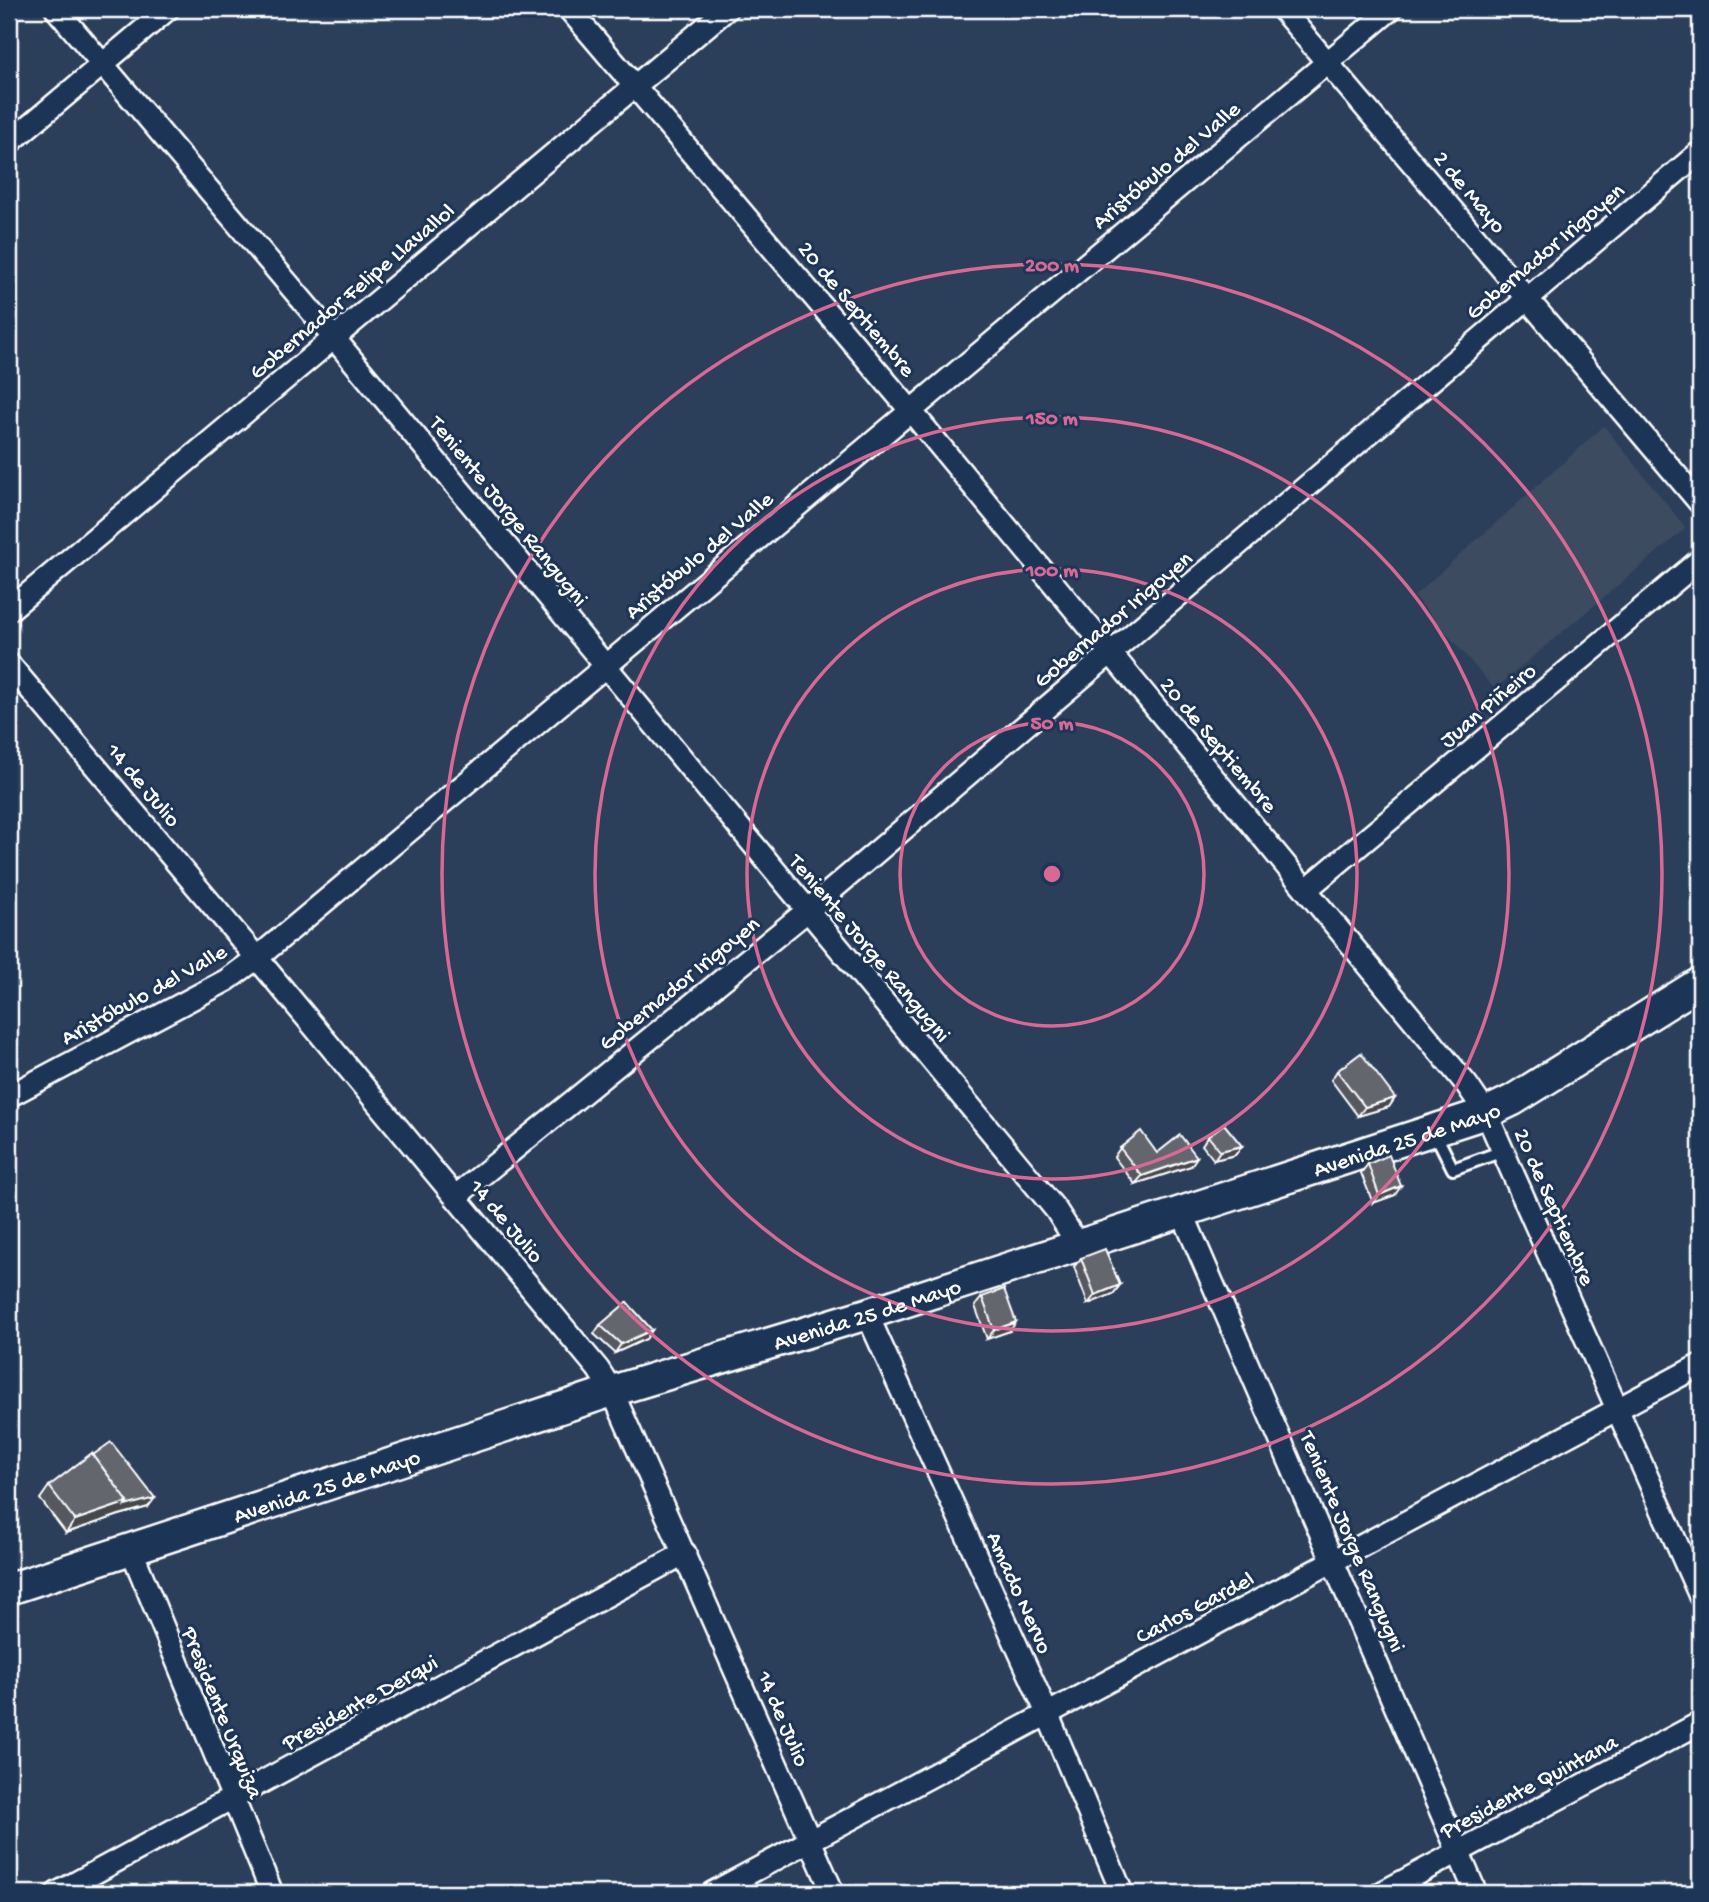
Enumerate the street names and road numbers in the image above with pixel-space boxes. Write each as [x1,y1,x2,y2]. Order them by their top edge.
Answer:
street label: Aristóbulo del Valle [1088,96,1248,237]
street label: 2 de Mayo [1426,146,1511,240]
street label: Gobernador Irigoyen [1461,178,1631,327]
street label: Gobernador Felipe Llavallol [245,199,461,387]
street label: 20 de Septiembre [791,237,921,385]
street label: Teniente Jorge Rangugni [421,410,592,613]
street label: Aristóbulo del Valle [621,486,781,627]
street label: Gobernador Irigoyen [1029,546,1199,695]
street label: Juan Piñeiro [1436,658,1543,755]
street label: 20 de Septiembre [1153,673,1283,821]
street label: 14 de Julio [99,738,185,834]
street label: Teniente Jorge Rangugni [780,848,955,1049]
street label: Gobernador Irigoyen [594,912,766,1058]
street label: Aristóbulo del Valle [57,939,233,1053]
street label: Avenida 25 de Mayo [1310,1098,1506,1185]
street label: 20 de Septiembre [1506,1125,1600,1291]
street label: 14 de Julio [462,1174,548,1270]
street label: Avenida 25 de Mayo [771,1274,965,1358]
street label: Teniente Jorge Rangugni [1291,1426,1410,1657]
street label: Avenida 25 de Mayo [231,1445,424,1531]
street label: Amado Nervo [979,1528,1057,1659]
street label: Carlos Gardel [1132,1567,1259,1652]
street label: Presidente Urquiza [174,1622,268,1804]
street label: Presidente Derqui [277,1650,443,1758]
street label: 14 de Julio [749,1667,814,1771]
street label: Presidente Quintana [1435,1729,1624,1847]

